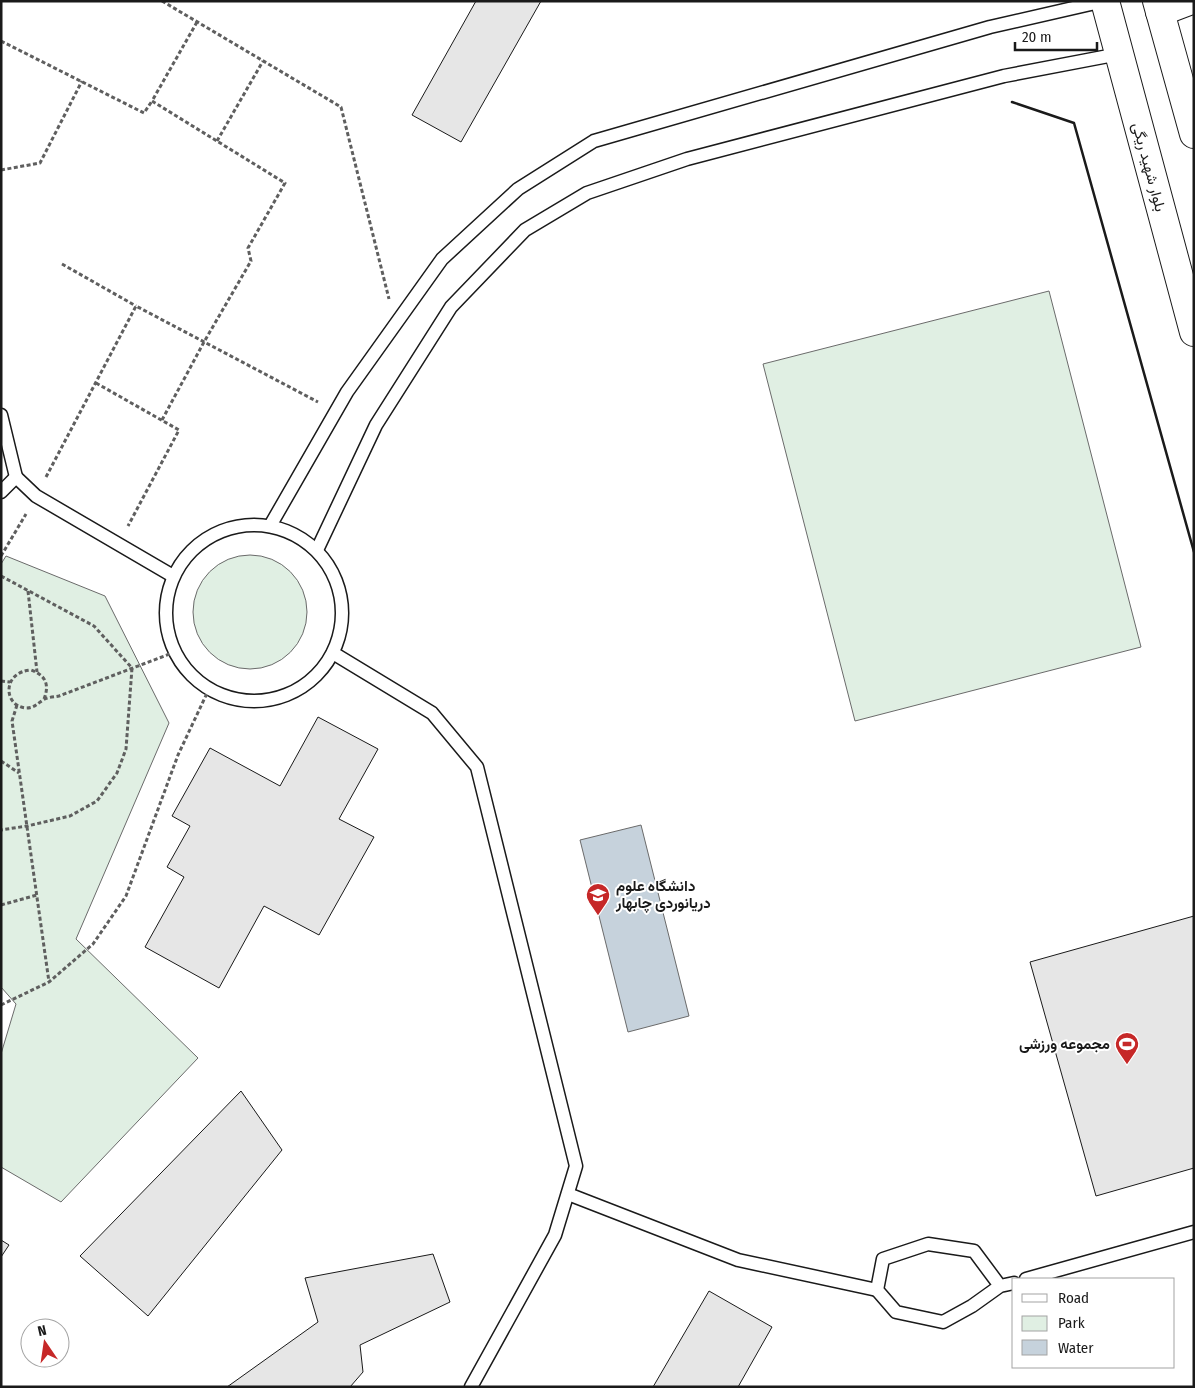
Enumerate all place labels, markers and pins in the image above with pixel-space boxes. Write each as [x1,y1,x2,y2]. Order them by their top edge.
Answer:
place label: دانشگاه علوم دریانوردی چابهار [615,877,711,913]
school or university icon: دانشگاه علوم دریانوردی چابهار [585,882,611,916]
sports icon: مجموعه ورزشی [1114,1031,1140,1065]
place label: مجموعه ورزشی [1019,1035,1110,1053]

